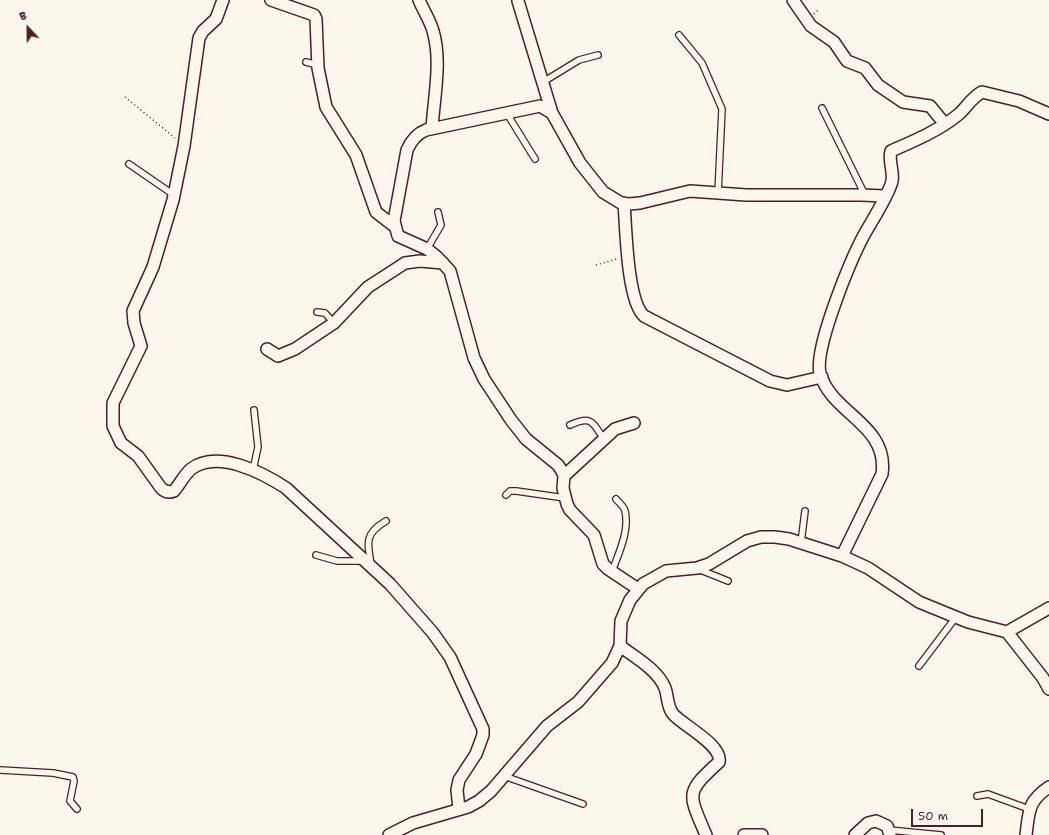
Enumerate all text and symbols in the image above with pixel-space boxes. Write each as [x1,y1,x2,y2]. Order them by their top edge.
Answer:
north arrow [8,8,48,48]
text: B [17,8,29,25]
scale bar [913,801,985,827]
text: 50 m [918,808,948,824]

